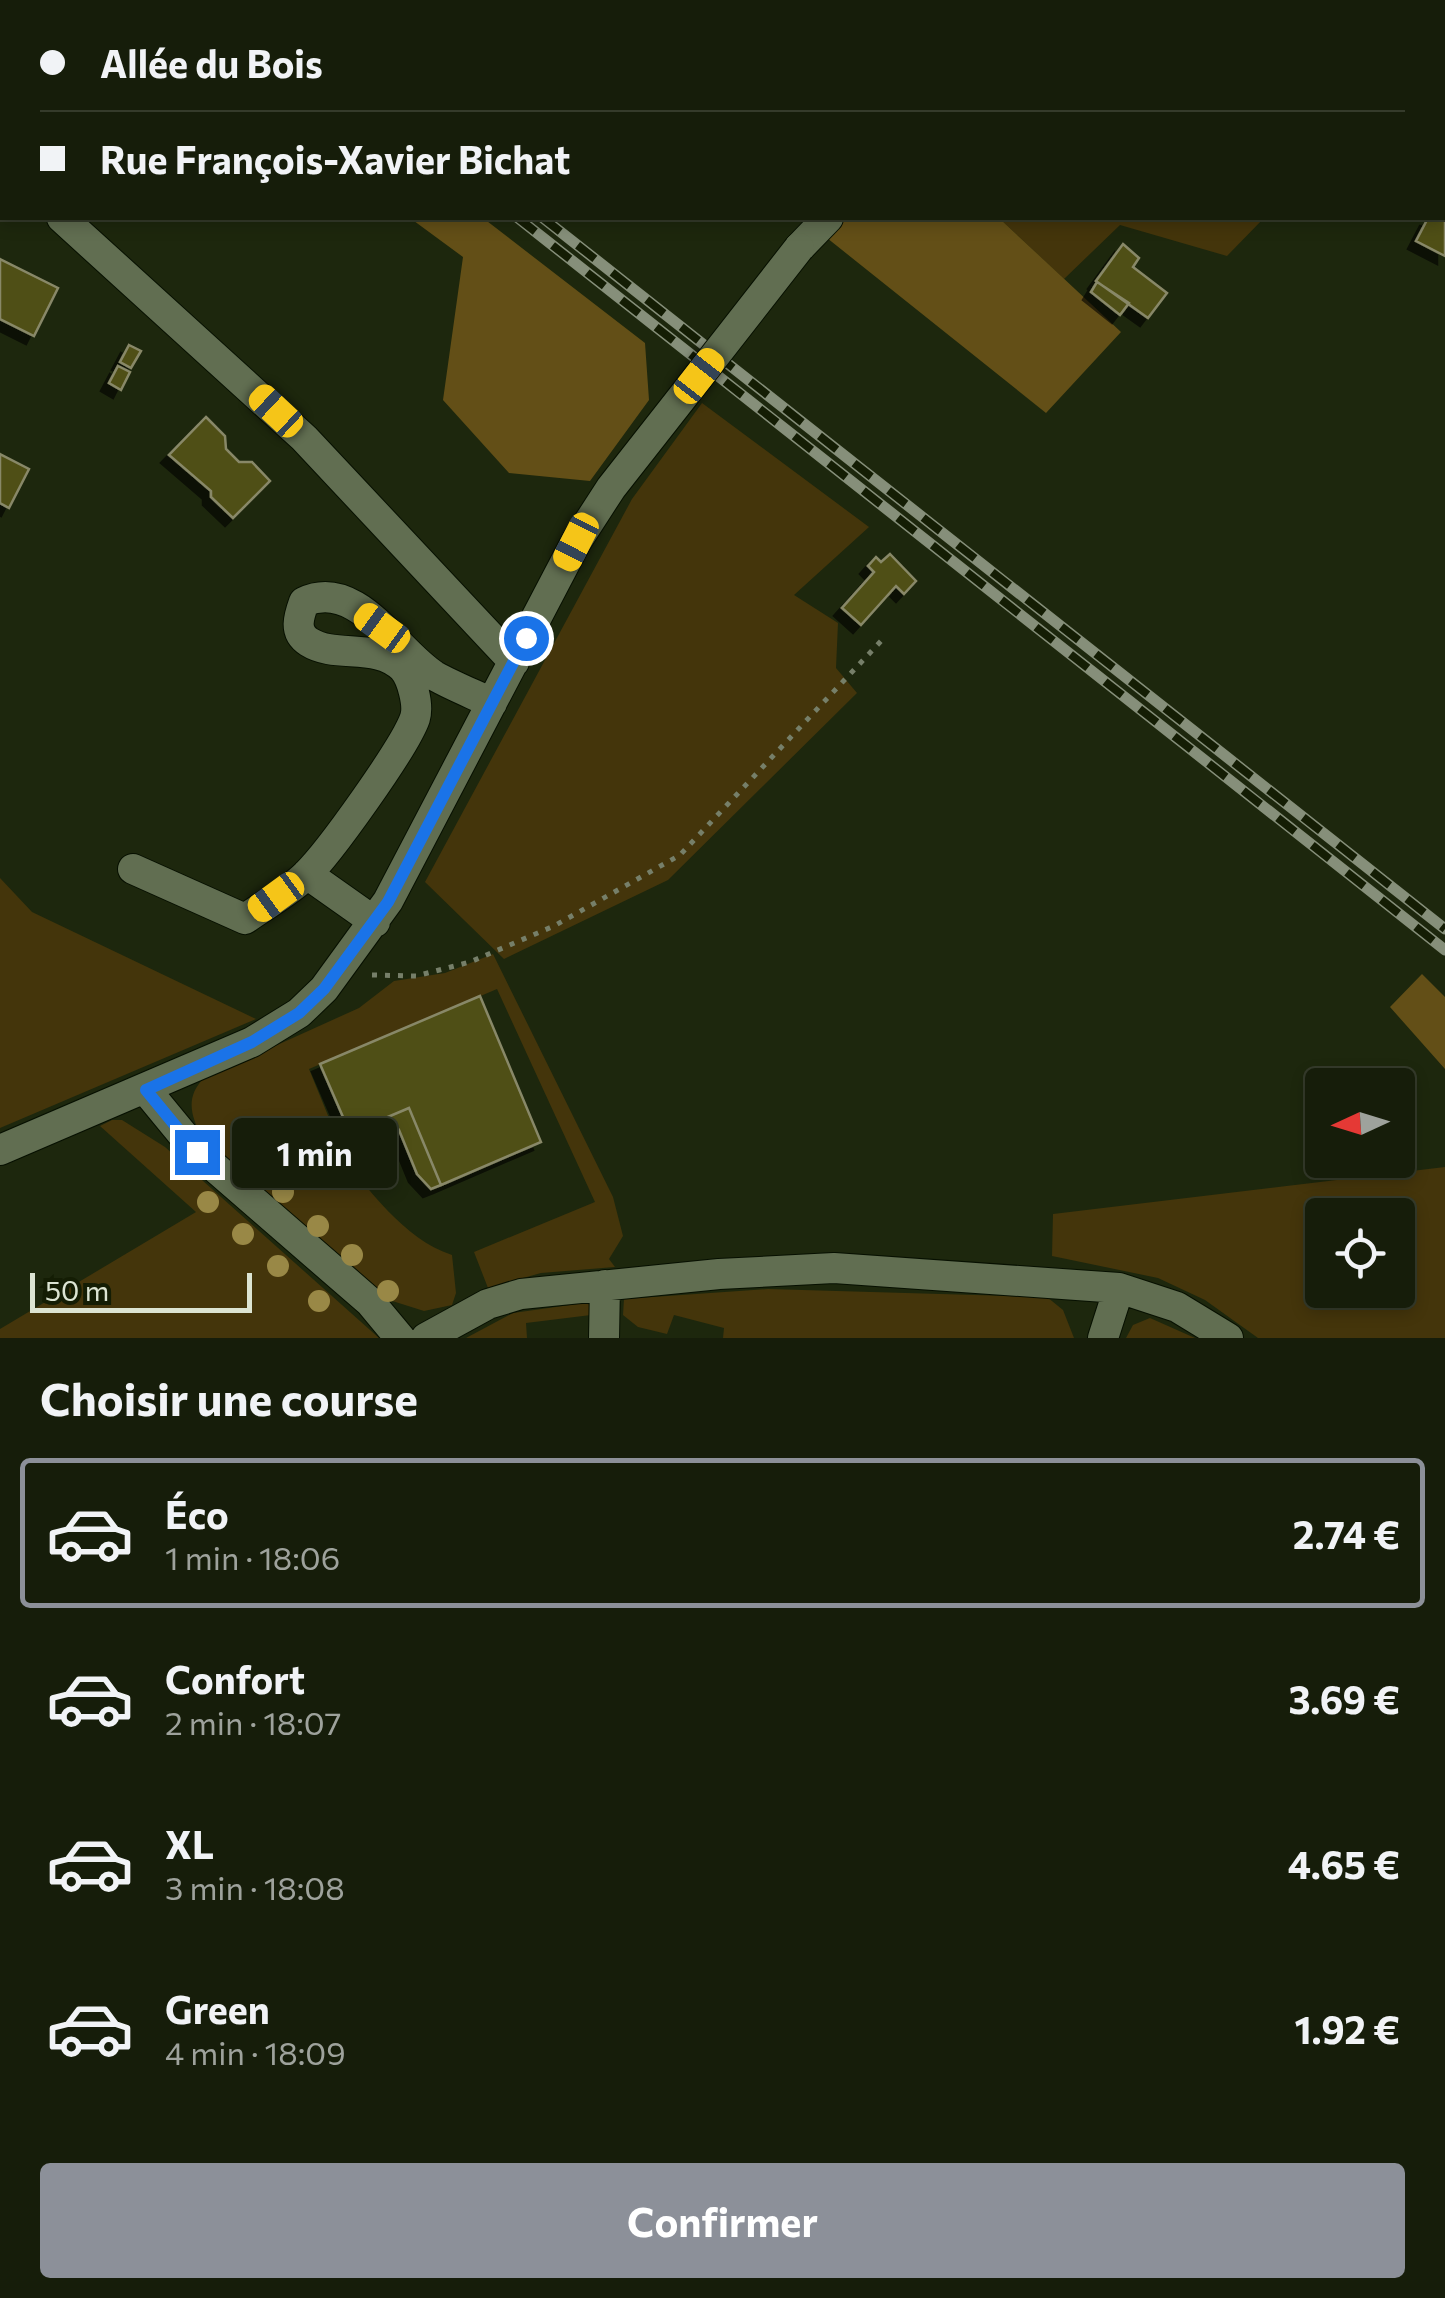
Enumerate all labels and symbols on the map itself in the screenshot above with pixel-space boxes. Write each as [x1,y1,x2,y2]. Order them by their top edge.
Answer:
car [669,343,729,409]
car [244,380,308,442]
car [549,508,603,576]
car [349,598,415,658]
route start [504,616,549,661]
car [243,867,309,927]
north arrow [1305,1068,1415,1178]
callout: 1 min [232,1117,397,1187]
route end [175,1130,220,1175]
scale bar [30,1268,252,1312]

